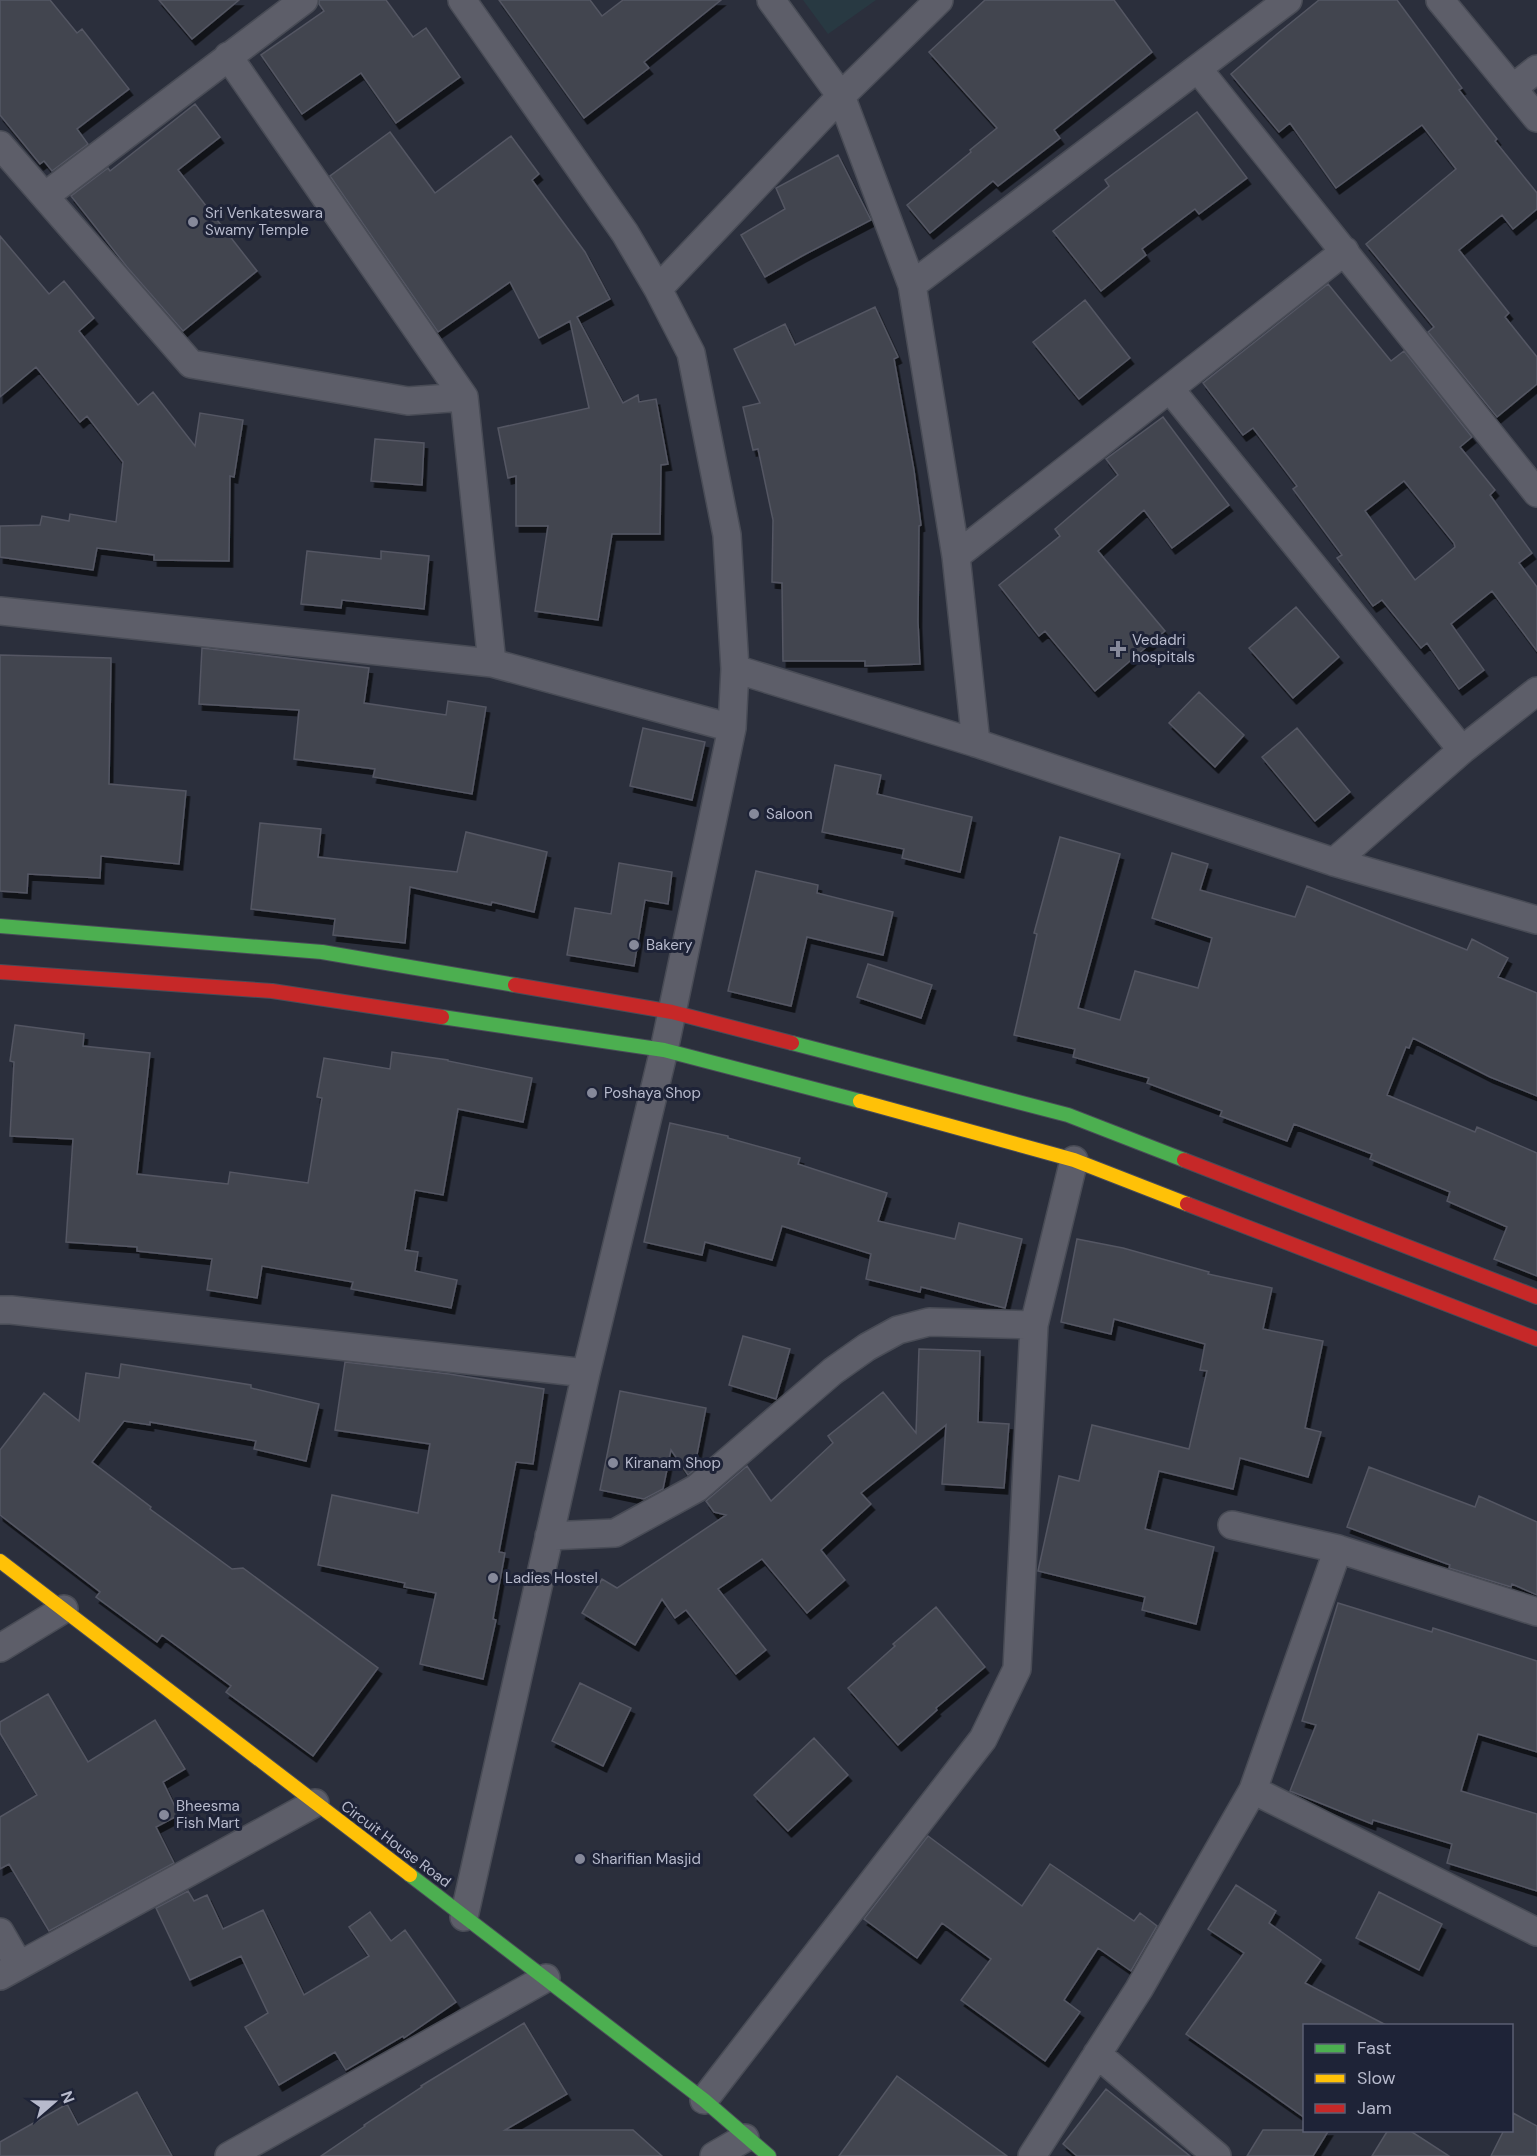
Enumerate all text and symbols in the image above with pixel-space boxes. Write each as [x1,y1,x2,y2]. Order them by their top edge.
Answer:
place label: Sri Venkateswara Swamy Temple [205,203,323,240]
marker: Sri Venkateswara Swamy Temple [186,215,200,229]
place label: Vedadri hospitals [1132,630,1195,667]
marker: Vedadri hospitals [1109,640,1127,658]
place label: Saloon [766,804,813,824]
marker: Saloon [747,807,761,821]
place label: Bakery [646,935,693,955]
marker: Bakery [627,938,641,952]
place label: Poshaya Shop [604,1083,701,1103]
marker: Poshaya Shop [585,1086,599,1100]
place label: Kiranam Shop [625,1453,721,1473]
marker: Kiranam Shop [606,1456,620,1470]
place label: Ladies Hostel [505,1568,598,1588]
marker: Ladies Hostel [486,1571,500,1585]
place label: Bheesma Fish Mart [176,1796,240,1833]
street label: Circuit House Road [337,1796,455,1892]
marker: Bheesma Fish Mart [157,1808,171,1822]
place label: Sharifian Masjid [592,1849,701,1869]
marker: Sharifian Masjid [573,1852,587,1866]
legend [1303,2024,1513,2132]
text: Fast [1357,2036,1392,2060]
text: Slow [1357,2066,1396,2090]
north arrow [24,2072,84,2132]
text: N [56,2088,79,2106]
text: Jam [1357,2096,1392,2120]

